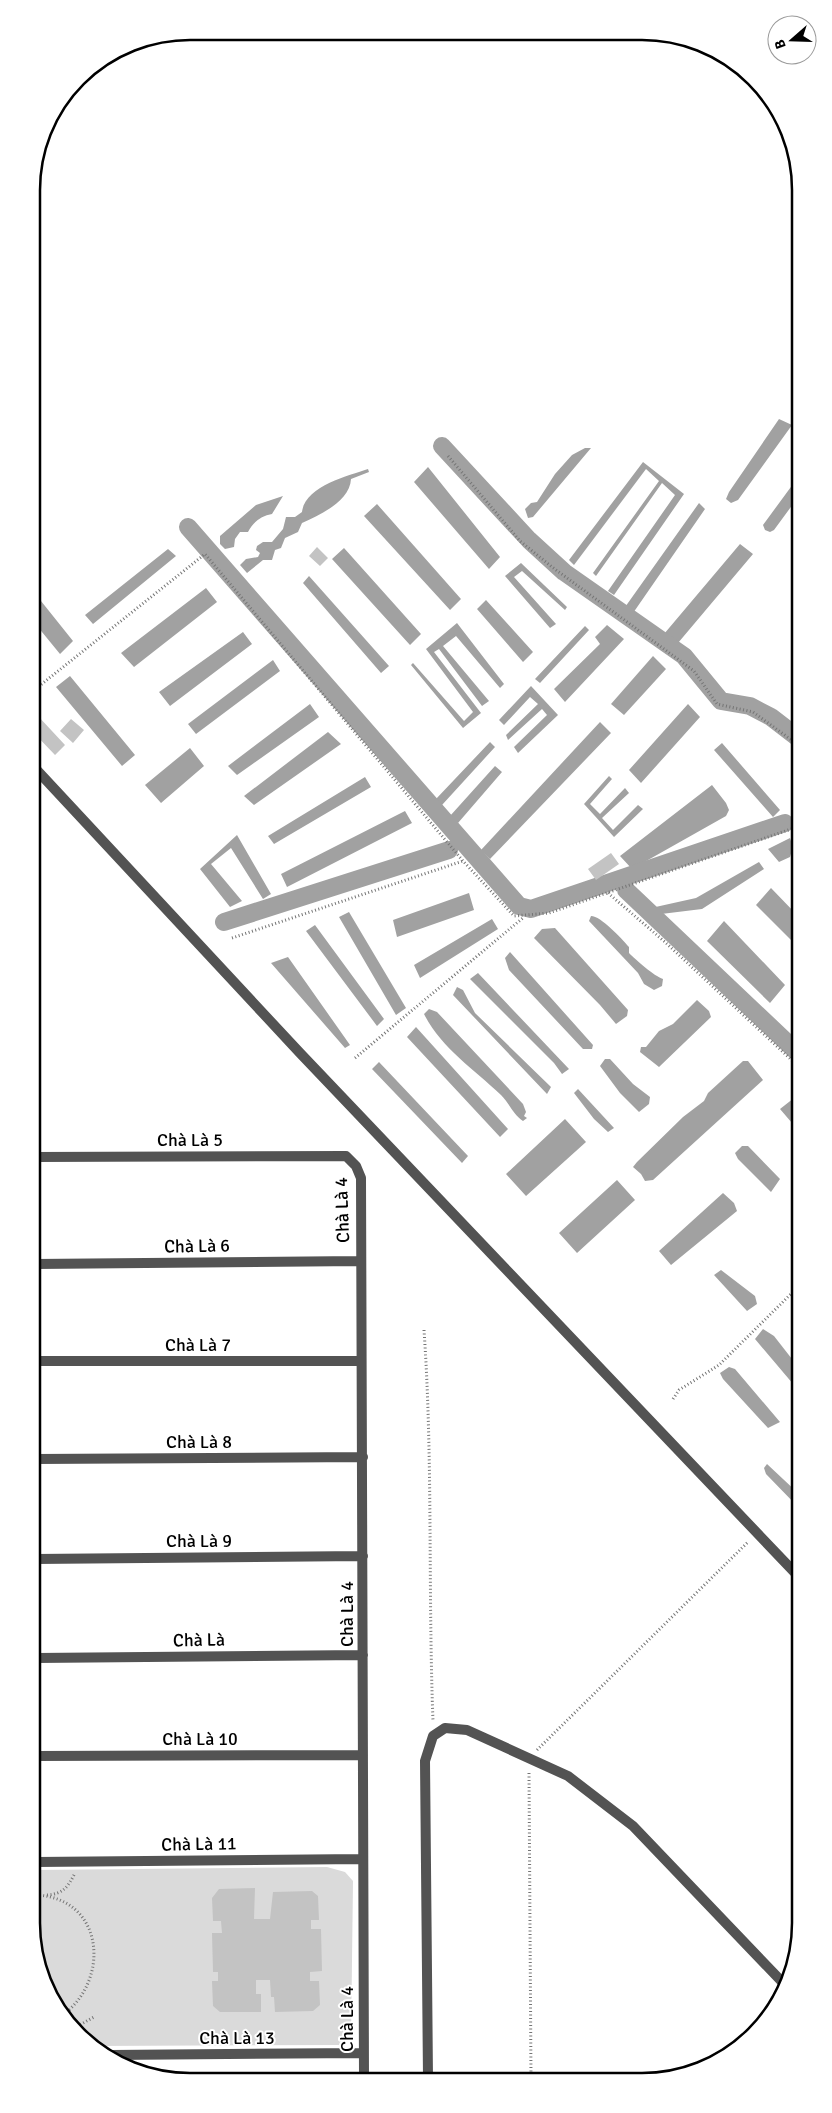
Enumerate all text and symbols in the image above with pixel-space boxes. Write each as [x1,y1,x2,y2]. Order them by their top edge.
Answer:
north arrow [767,15,817,65]
text: B [771,37,790,51]
street label: Chà Là 5 [157,1129,223,1151]
street label: Chà Là 4 [330,1176,354,1243]
street label: Chà Là 6 [164,1234,230,1258]
street label: Chà Là 7 [165,1334,231,1356]
street label: Chà Là 8 [166,1431,232,1453]
street label: Chà Là 9 [166,1530,232,1552]
street label: Chà Là 4 [336,1581,358,1647]
street label: Chà Là [173,1629,225,1651]
street label: Chà Là 10 [162,1728,238,1750]
street label: Chà Là 11 [161,1832,237,1856]
street label: Chà Là 4 [336,1986,358,2052]
street label: Chà Là 13 [199,2027,275,2049]

